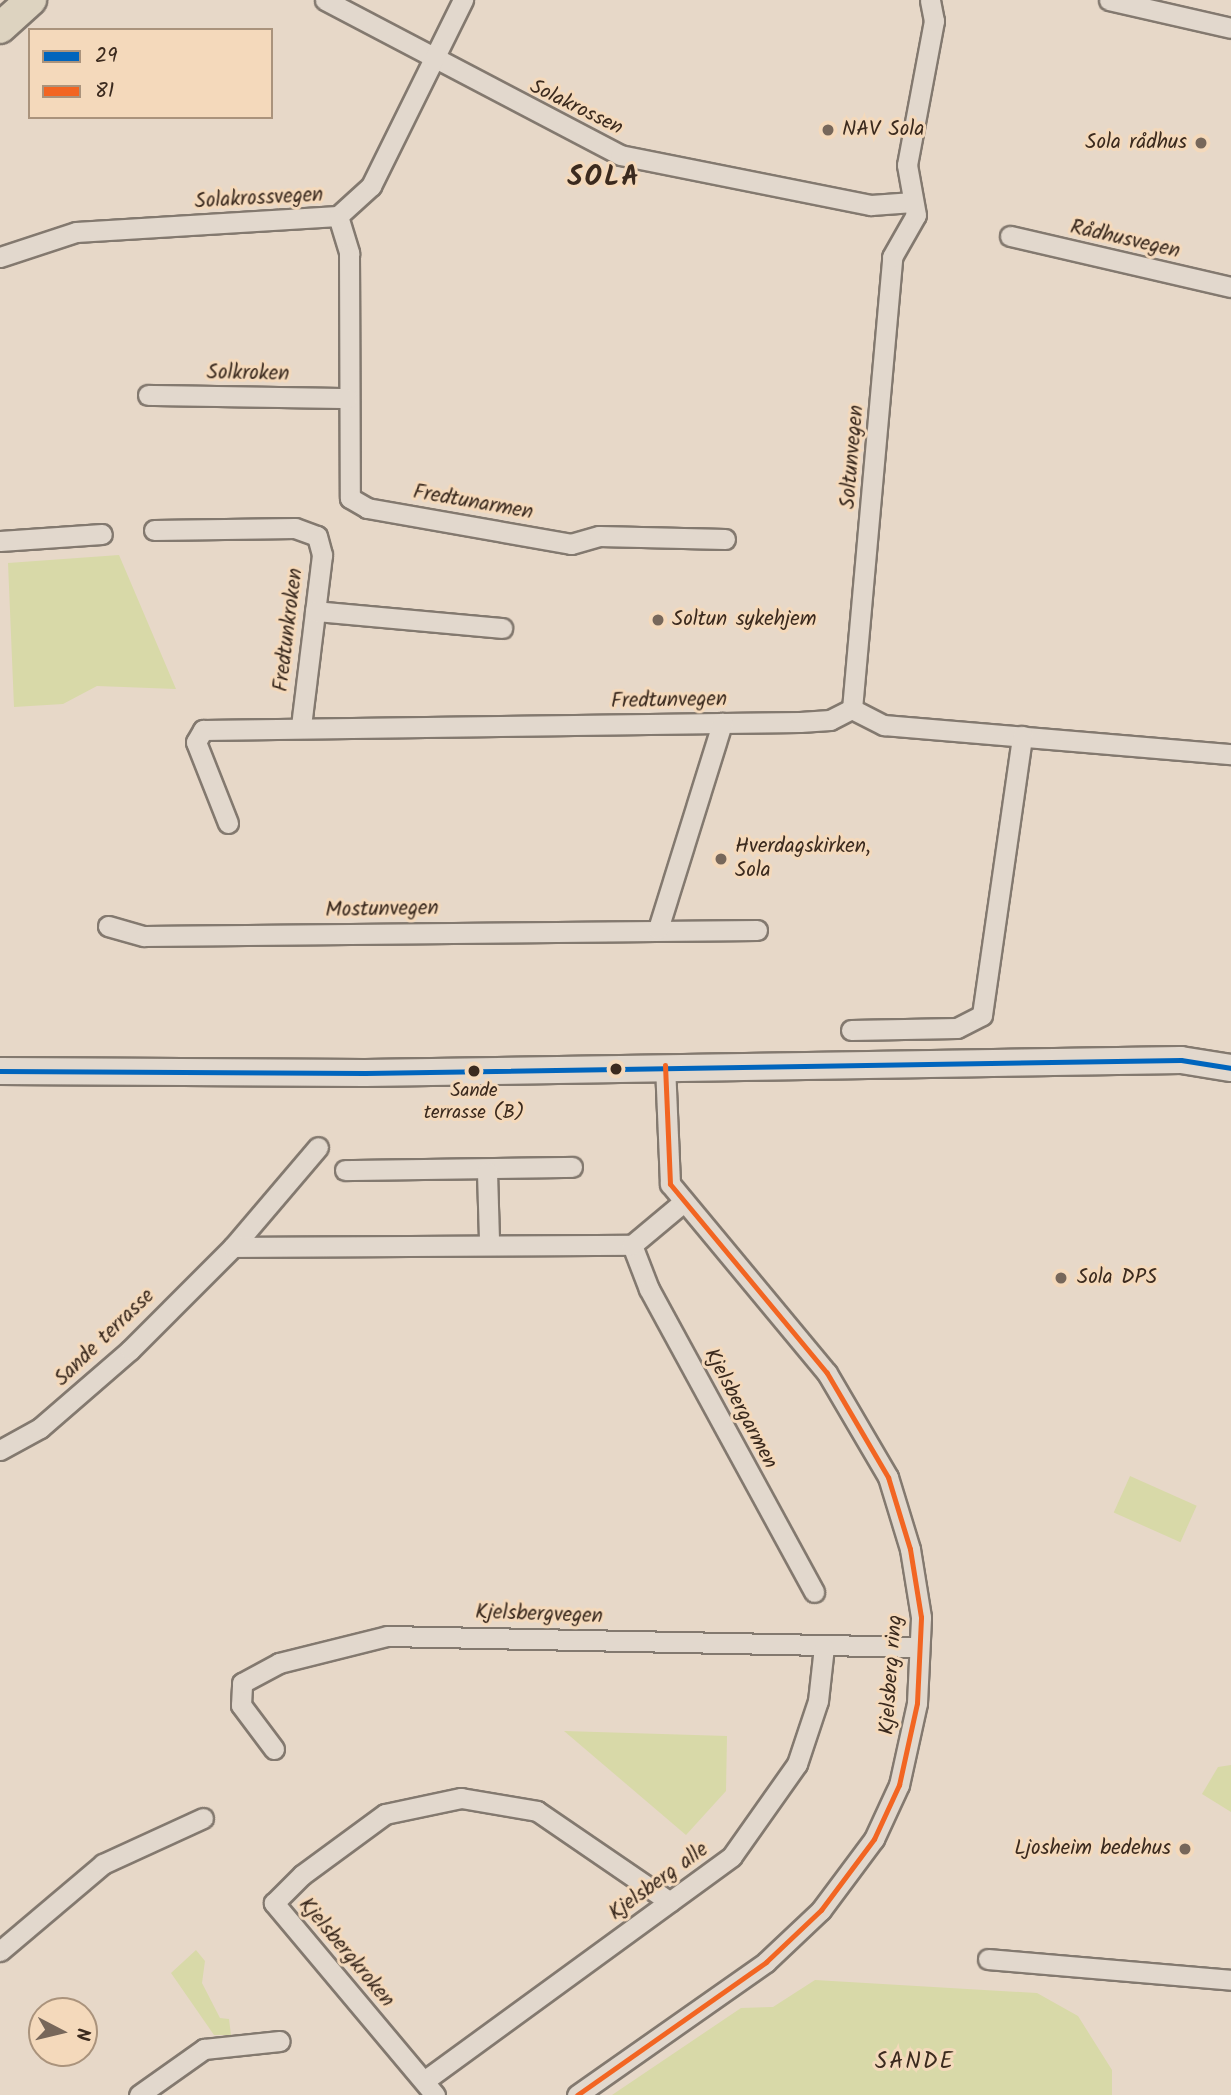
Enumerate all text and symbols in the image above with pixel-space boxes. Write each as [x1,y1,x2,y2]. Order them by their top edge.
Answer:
legend [28,28,273,119]
text: 29 [95,40,117,73]
text: 81 [95,75,114,108]
street label: Solakrossen [525,75,627,141]
place label: NAV Sola [842,117,924,143]
marker: NAV Sola [820,122,836,138]
place label: Sola rådhus [1085,130,1187,156]
marker: Sola rådhus [1193,135,1209,151]
district label: SOLA [568,161,640,195]
street label: Solakrossvegen [194,183,324,215]
street label: Rådhusvegen [1068,215,1182,265]
street label: Solkroken [206,361,290,387]
street label: Soltunvegen [836,404,870,510]
street label: Fredtunarmen [411,480,535,526]
street label: Fredtunkroken [269,567,309,693]
place label: Soltun sykehjem [672,607,817,633]
marker: Soltun sykehjem [650,612,666,628]
street label: Fredtunvegen [611,687,727,715]
place label: Hverdagskirken, Sola [735,834,871,884]
marker: Hverdagskirken, Sola [713,851,729,867]
street label: Mostunvegen [325,896,439,924]
unlabelled marker [609,1062,623,1076]
marker: Sande terrasse (B) [467,1064,481,1078]
place label: Sande terrasse (B) [424,1081,524,1125]
place label: Sola DPS [1077,1265,1157,1291]
marker: Sola DPS [1051,1268,1071,1288]
street label: Sande terrasse [50,1284,160,1392]
street label: Kjelsbergarmen [698,1344,782,1474]
street label: Kjelsbergvegen [475,1600,603,1630]
street label: Kjelsberg ring [875,1614,909,1736]
place label: Ljosheim bedehus [1014,1836,1171,1862]
street label: Kjelsberg alle [604,1838,714,1926]
marker: Ljosheim bedehus [1177,1841,1193,1857]
street label: Kjelsbergkroken [293,1893,399,2013]
north arrow [28,1997,98,2067]
text: N [66,2027,97,2042]
district label: SANDE [876,2048,954,2076]

